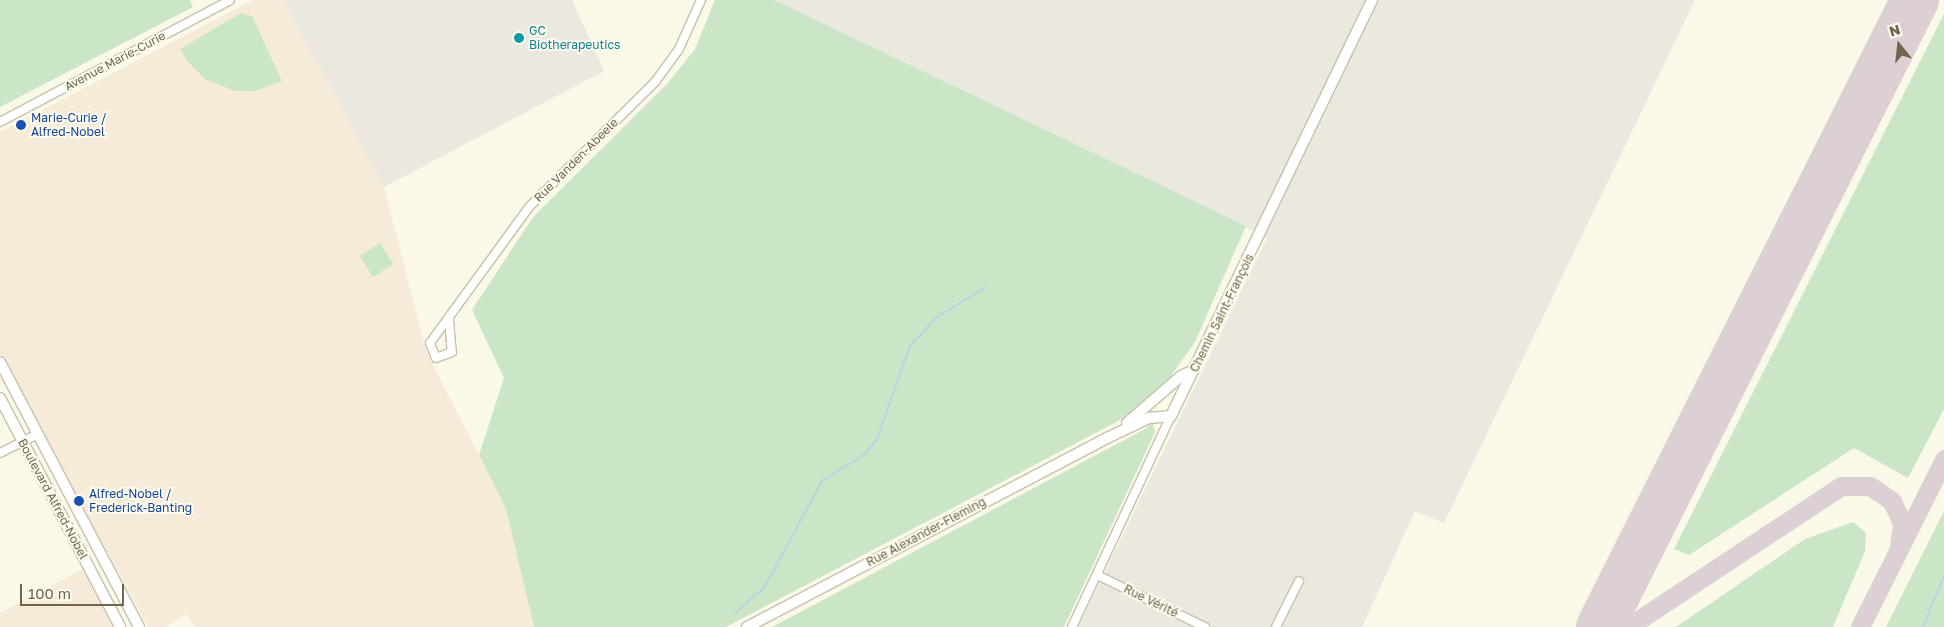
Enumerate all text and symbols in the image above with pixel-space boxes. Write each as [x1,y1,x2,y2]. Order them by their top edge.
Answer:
north arrow [1874,20,1924,70]
text: N [1887,20,1902,40]
place label: GC Biotherapeutics [529,24,620,52]
street label: Avenue Marie-Curie [62,28,168,94]
marker: GC Biotherapeutics [513,32,525,44]
place label: Marie-Curie / Alfred-Nobel [31,111,107,139]
street label: Rue Vanden-Abeele [531,115,621,205]
marker: Marie-Curie / Alfred-Nobel [15,119,27,131]
street label: Chemin Saint-François [1187,251,1257,375]
street label: Boulevard Alfred-Nobel [15,436,91,562]
place label: Alfred-Nobel / Frederick-Banting [89,487,192,515]
street label: Rue Alexander-Fleming [864,494,988,570]
marker: Alfred-Nobel / Frederick-Banting [73,495,85,507]
scale bar [22,574,126,606]
street label: Rue Vérité [1121,582,1181,620]
text: 100 m [28,584,71,602]

